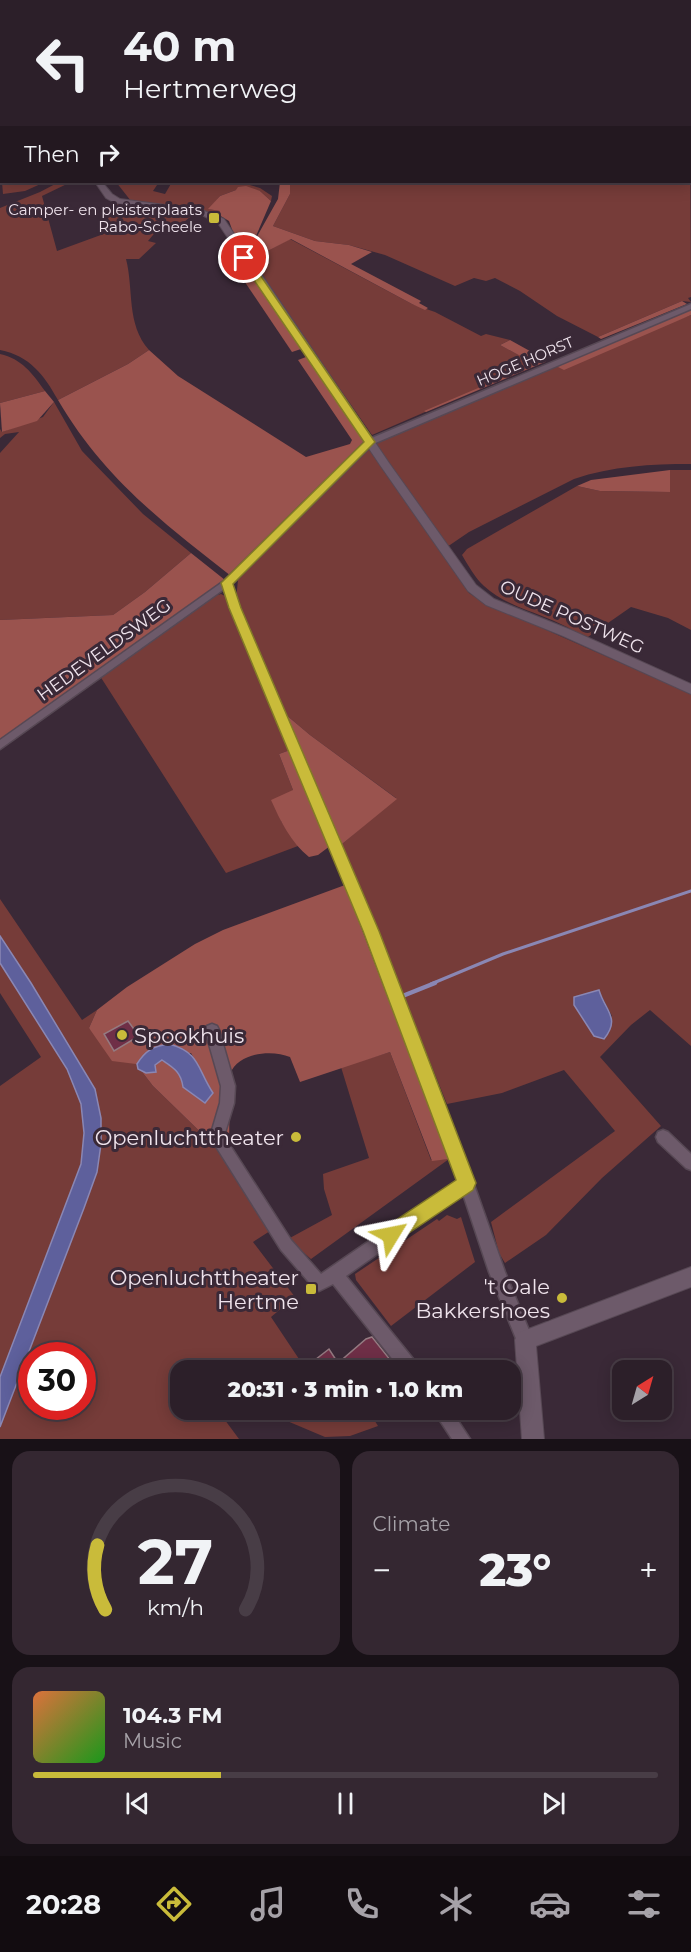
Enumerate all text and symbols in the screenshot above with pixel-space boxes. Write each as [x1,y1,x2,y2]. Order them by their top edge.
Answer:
text: 40 m [123,20,236,72]
icon: left [24,24,102,102]
text: Hertmerweg [123,72,298,105]
icon: right [92,138,125,171]
text: Then [24,141,80,168]
place label: Camper- en pleisterplaats Rabo-Scheele [8,200,202,236]
marker: Camper- en pleisterplaats Rabo-Scheele [207,211,221,225]
pin [218,232,269,283]
icon: arrive [227,241,260,274]
street label: HOGE HORST [474,332,577,390]
street label: OUDE POSTWEG [496,575,648,659]
street label: HEDEVELDSWEG [33,594,175,706]
place label: Spookhuis [134,1023,244,1048]
marker: Spookhuis [115,1028,129,1042]
place label: Openluchttheater [95,1125,284,1150]
marker: Openluchttheater [289,1130,303,1144]
position arrow [359,1203,423,1267]
place label: Openluchttheater Hertme [110,1265,299,1314]
place label: 't Oale Bakkershoes [416,1274,550,1323]
marker: Openluchttheater Hertme [304,1282,318,1296]
marker: 't Oale Bakkershoes [555,1291,569,1305]
speed limit sign: 30 [18,1342,96,1420]
north arrow [612,1360,672,1420]
map controls [612,1360,672,1420]
text: 20:31 · 3 min · 1.0 km [228,1376,463,1403]
text: Climate [373,1512,450,1536]
text: 27 [138,1524,213,1600]
text: 23° [479,1542,551,1597]
text: − [373,1550,391,1590]
text: + [639,1550,658,1590]
text: km/h [147,1594,204,1620]
text: 104.3 FM [123,1702,222,1729]
text: Music [123,1729,182,1753]
icon: previous [121,1787,154,1820]
icon: pause [329,1787,362,1820]
icon: next [537,1787,570,1820]
icon: directions [153,1883,195,1925]
icon: music [247,1883,289,1925]
icon: phone [341,1883,383,1925]
icon: climate [435,1883,477,1925]
icon: car [529,1883,571,1925]
icon: filters [623,1883,665,1925]
text: 20:28 [26,1888,101,1921]

